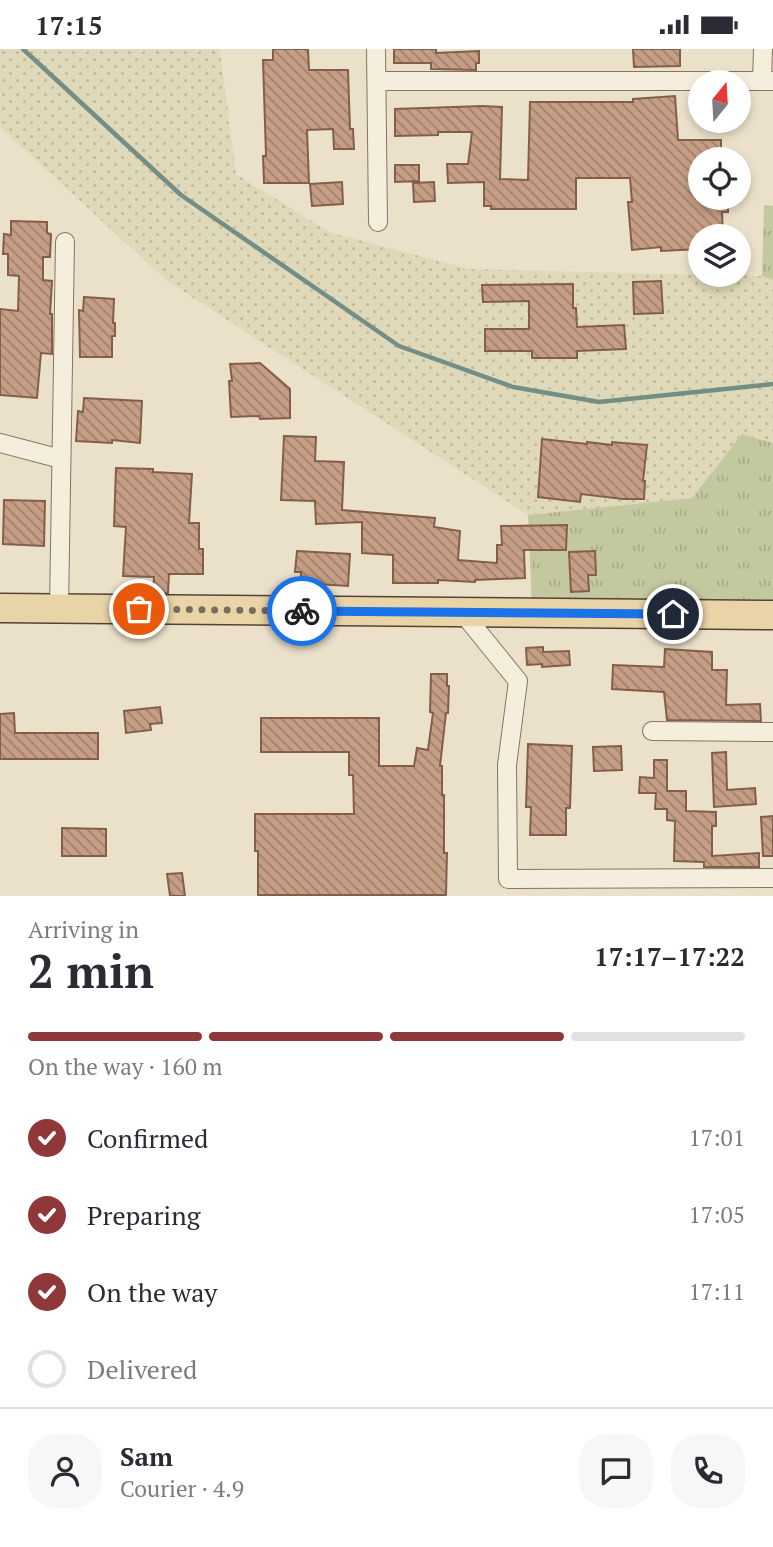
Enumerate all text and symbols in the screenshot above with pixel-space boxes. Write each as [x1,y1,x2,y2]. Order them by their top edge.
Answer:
text: 17:15 [35,8,103,42]
north arrow [688,70,751,133]
map controls [688,70,751,287]
button: locate [688,147,751,210]
button: layers [688,224,751,287]
courier [267,576,337,646]
pin [109,579,169,639]
pin [643,584,703,644]
icon: bag [120,590,158,628]
icon: bike [283,592,321,630]
icon: home [654,595,692,633]
text: Arriving in [28,914,139,945]
text: 17:17–17:22 [594,939,745,973]
text: 2 min [28,940,154,1001]
text: On the way · 160 m [28,1051,222,1082]
icon: check [28,1119,66,1157]
text: Confirmed [87,1121,208,1155]
text: 17:01 [688,1122,745,1153]
icon: check [28,1196,66,1234]
text: Preparing [87,1198,200,1232]
text: 17:05 [688,1199,745,1230]
icon: check [28,1273,66,1311]
text: On the way [87,1275,218,1309]
text: 17:11 [688,1276,745,1307]
text: Delivered [87,1352,197,1386]
button: person [28,1434,102,1508]
button: chat [579,1434,653,1508]
button: phone [671,1434,745,1508]
text: Sam [120,1439,173,1473]
text: Courier · 4.9 [120,1473,244,1504]

